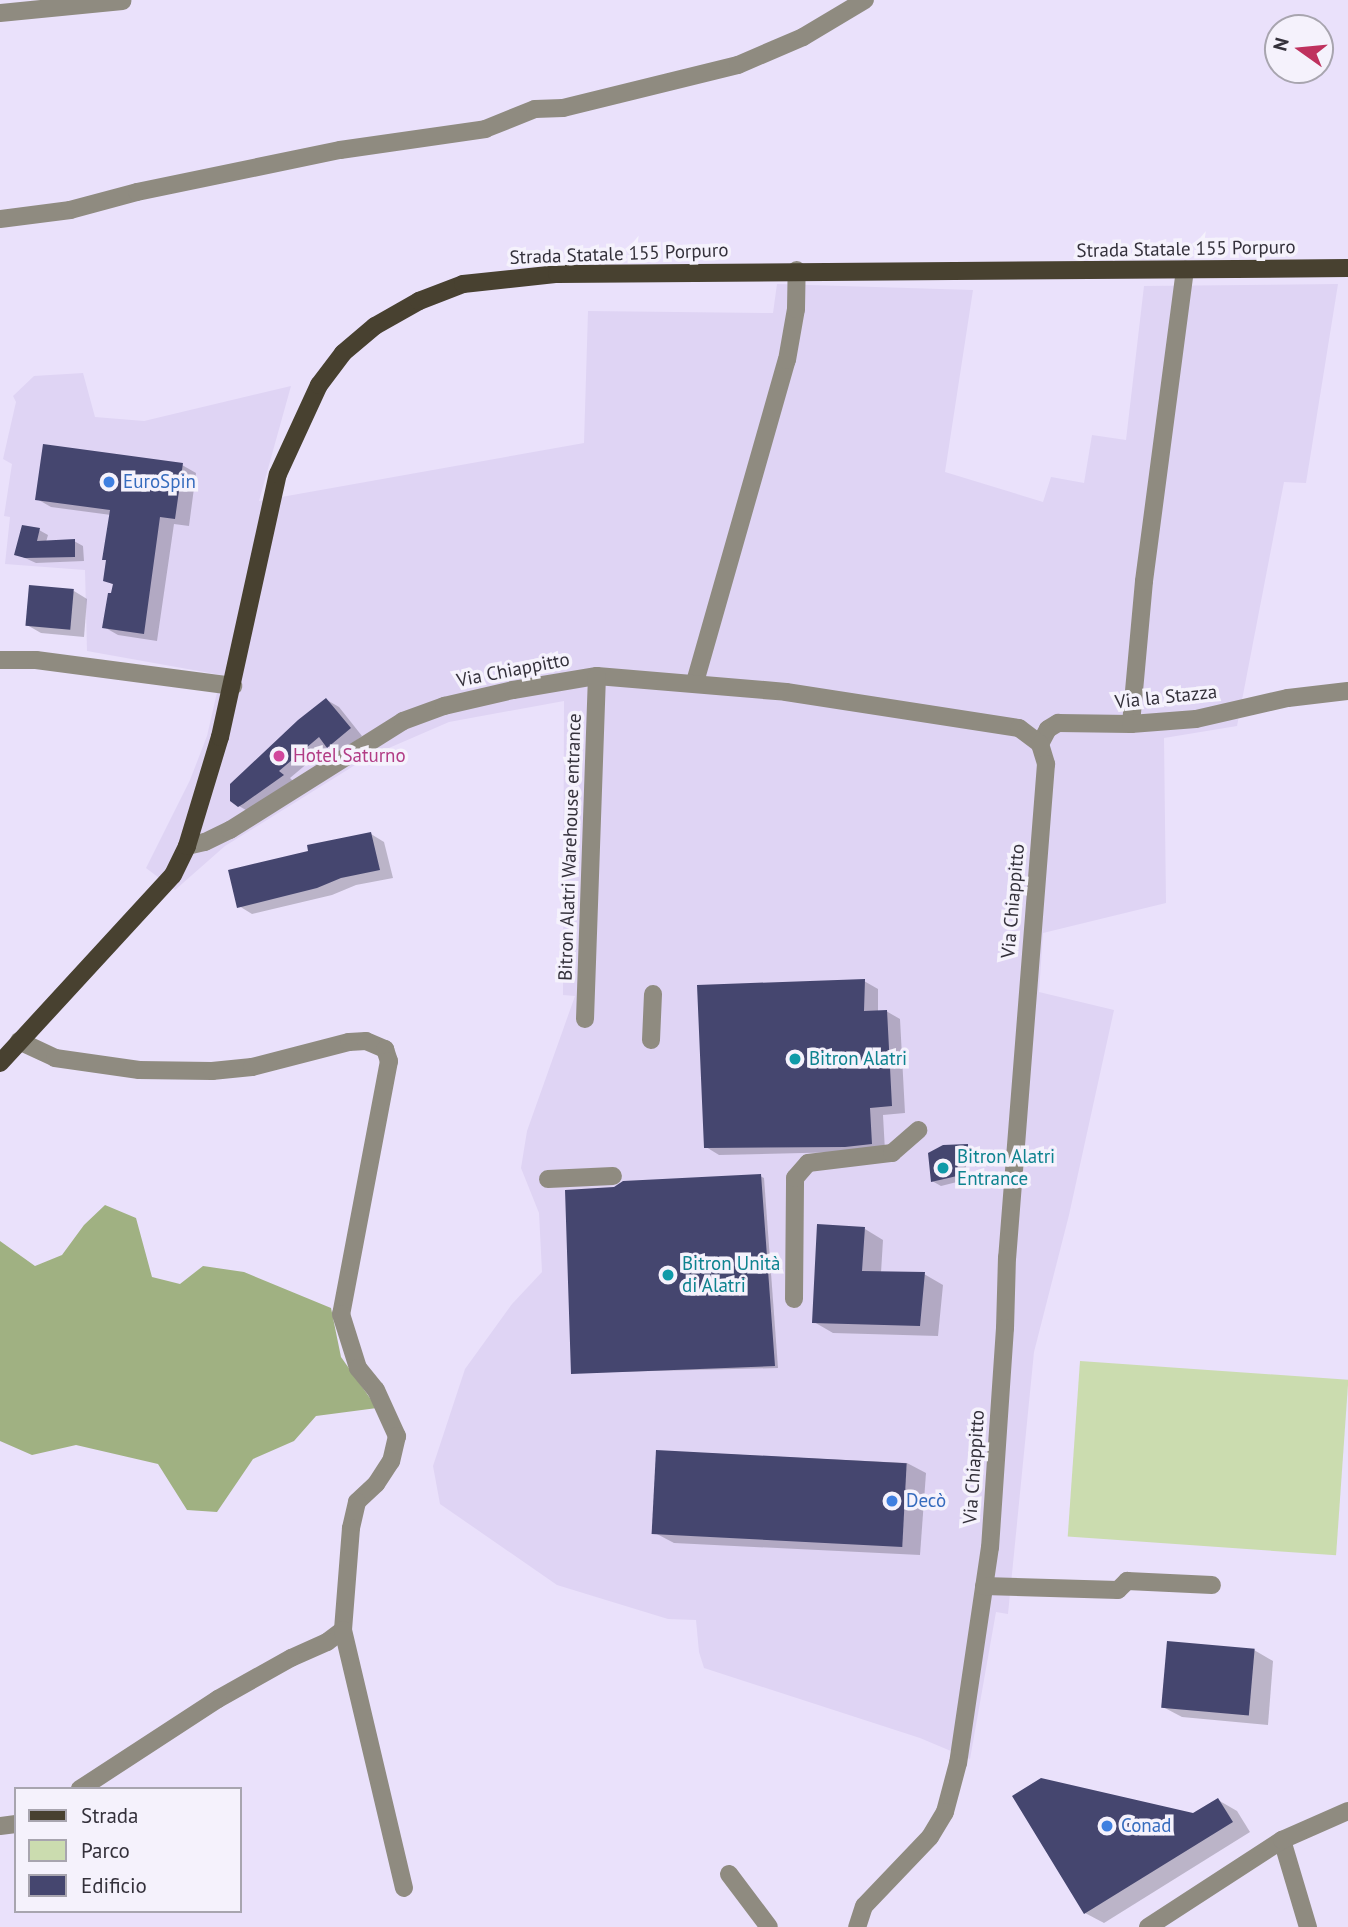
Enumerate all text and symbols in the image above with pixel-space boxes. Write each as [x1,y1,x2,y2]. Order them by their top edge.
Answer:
north arrow [1264,14,1334,84]
text: N [1267,35,1294,53]
street label: Strada Statale 155 Porpuro [1076,236,1296,262]
street label: Strada Statale 155 Porpuro [509,239,729,269]
place label: EuroSpin [123,471,196,493]
marker: EuroSpin [101,474,117,490]
street label: Via Chiappitto [455,648,571,692]
street label: Via la Stazza [1114,680,1218,714]
street label: Bitron Alatri Warehouse entrance [554,712,586,982]
place label: Hotel Saturno [293,745,406,767]
marker: Hotel Saturno [271,748,287,764]
street label: Via Chiappitto [997,843,1029,959]
place label: Bitron Alatri [809,1048,908,1070]
marker: Bitron Alatri [787,1051,803,1067]
place label: Bitron Alatri Entrance [957,1146,1056,1190]
marker: Bitron Alatri Entrance [935,1160,951,1176]
place label: Bitron Unità di Alatri [682,1253,780,1297]
marker: Bitron Unità di Alatri [660,1267,676,1283]
street label: Via Chiappitto [959,1409,989,1525]
place label: Decò [906,1490,946,1512]
marker: Decò [884,1493,900,1509]
legend [14,1787,242,1913]
text: Strada [81,1802,139,1829]
place label: Conad [1121,1815,1171,1837]
marker: Conad [1099,1818,1115,1834]
text: Parco [81,1837,130,1864]
text: Edificio [81,1872,147,1899]

